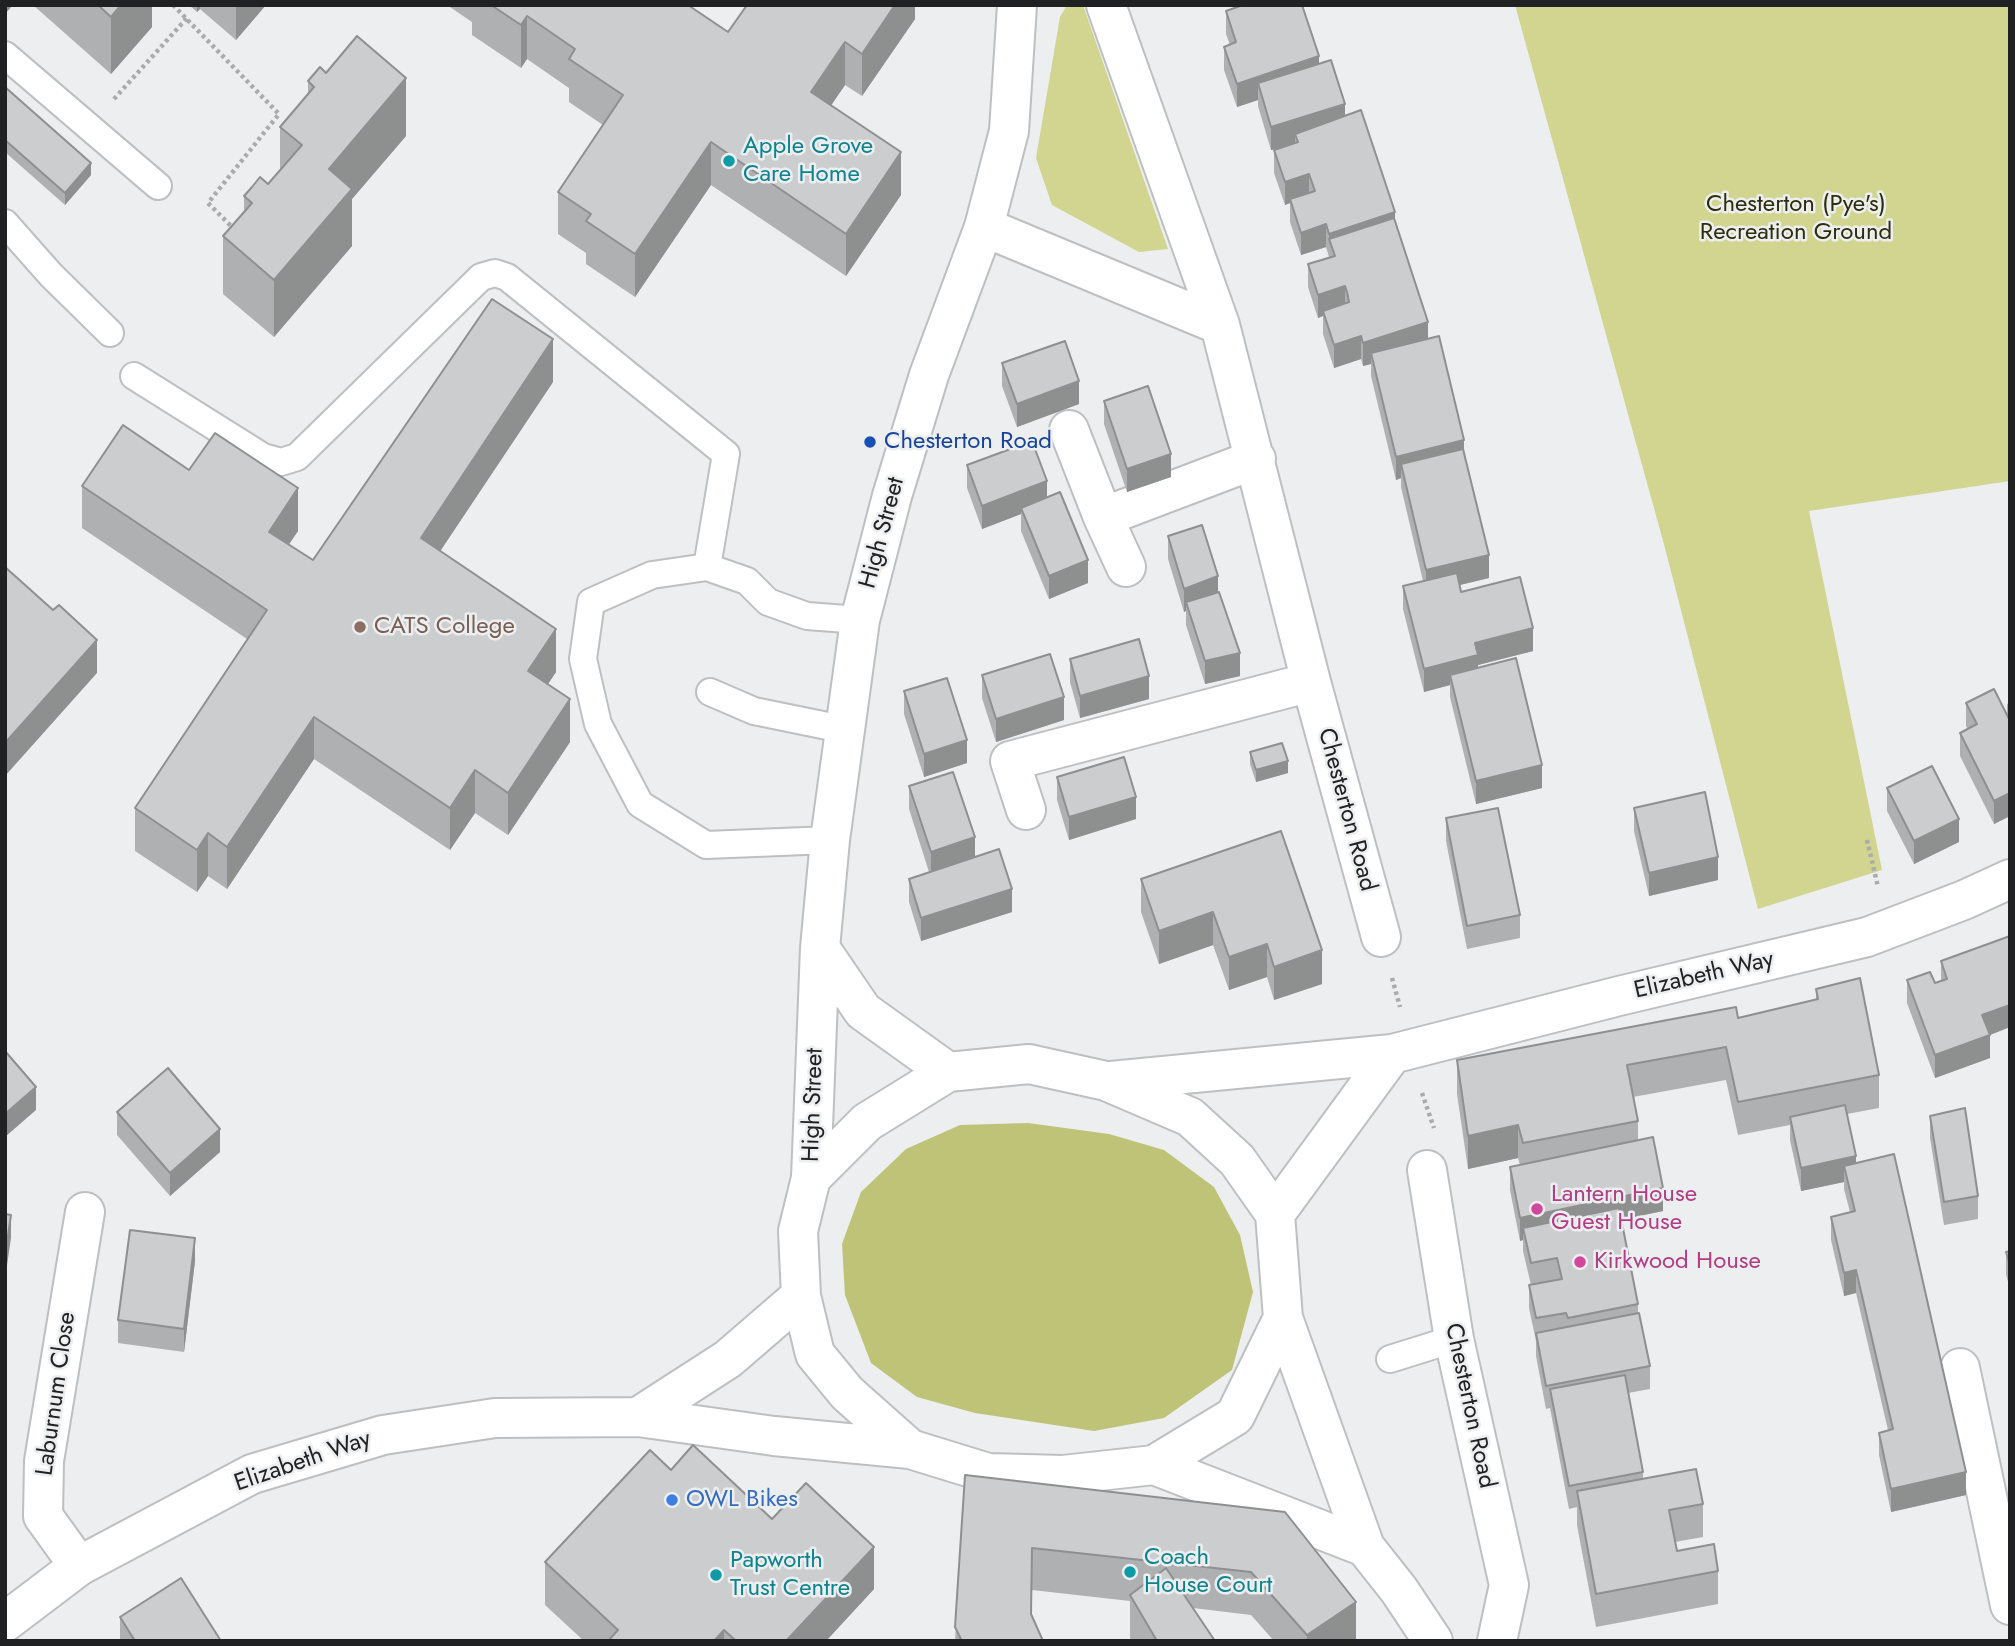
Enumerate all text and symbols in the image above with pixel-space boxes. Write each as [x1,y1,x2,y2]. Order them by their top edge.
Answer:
place label: Apple Grove Care Home [743,133,873,189]
marker: Apple Grove Care Home [721,153,737,169]
park label: Chesterton (Pye's) Recreation Ground [1700,191,1892,247]
place label: Chesterton Road [884,428,1052,456]
marker: Chesterton Road [862,434,878,450]
street label: High Street [854,474,912,592]
place label: CATS College [374,613,515,641]
marker: CATS College [352,619,368,635]
street label: Chesterton Road [1310,725,1382,895]
street label: Elizabeth Way [1631,946,1777,1006]
street label: High Street [798,1047,830,1163]
place label: Lantern House Guest House [1551,1181,1697,1237]
marker: Lantern House Guest House [1529,1201,1545,1217]
place label: Kirkwood House [1594,1248,1761,1276]
marker: Kirkwood House [1572,1254,1588,1270]
street label: Laburnum Close [31,1310,83,1478]
street label: Chesterton Road [1437,1321,1501,1491]
street label: Elizabeth Way [231,1425,375,1499]
place label: OWL Bikes [686,1486,798,1514]
marker: OWL Bikes [664,1492,680,1508]
place label: Coach House Court [1144,1544,1272,1600]
place label: Papworth Trust Centre [730,1547,850,1603]
marker: Coach House Court [1122,1564,1138,1580]
marker: Papworth Trust Centre [708,1567,724,1583]

